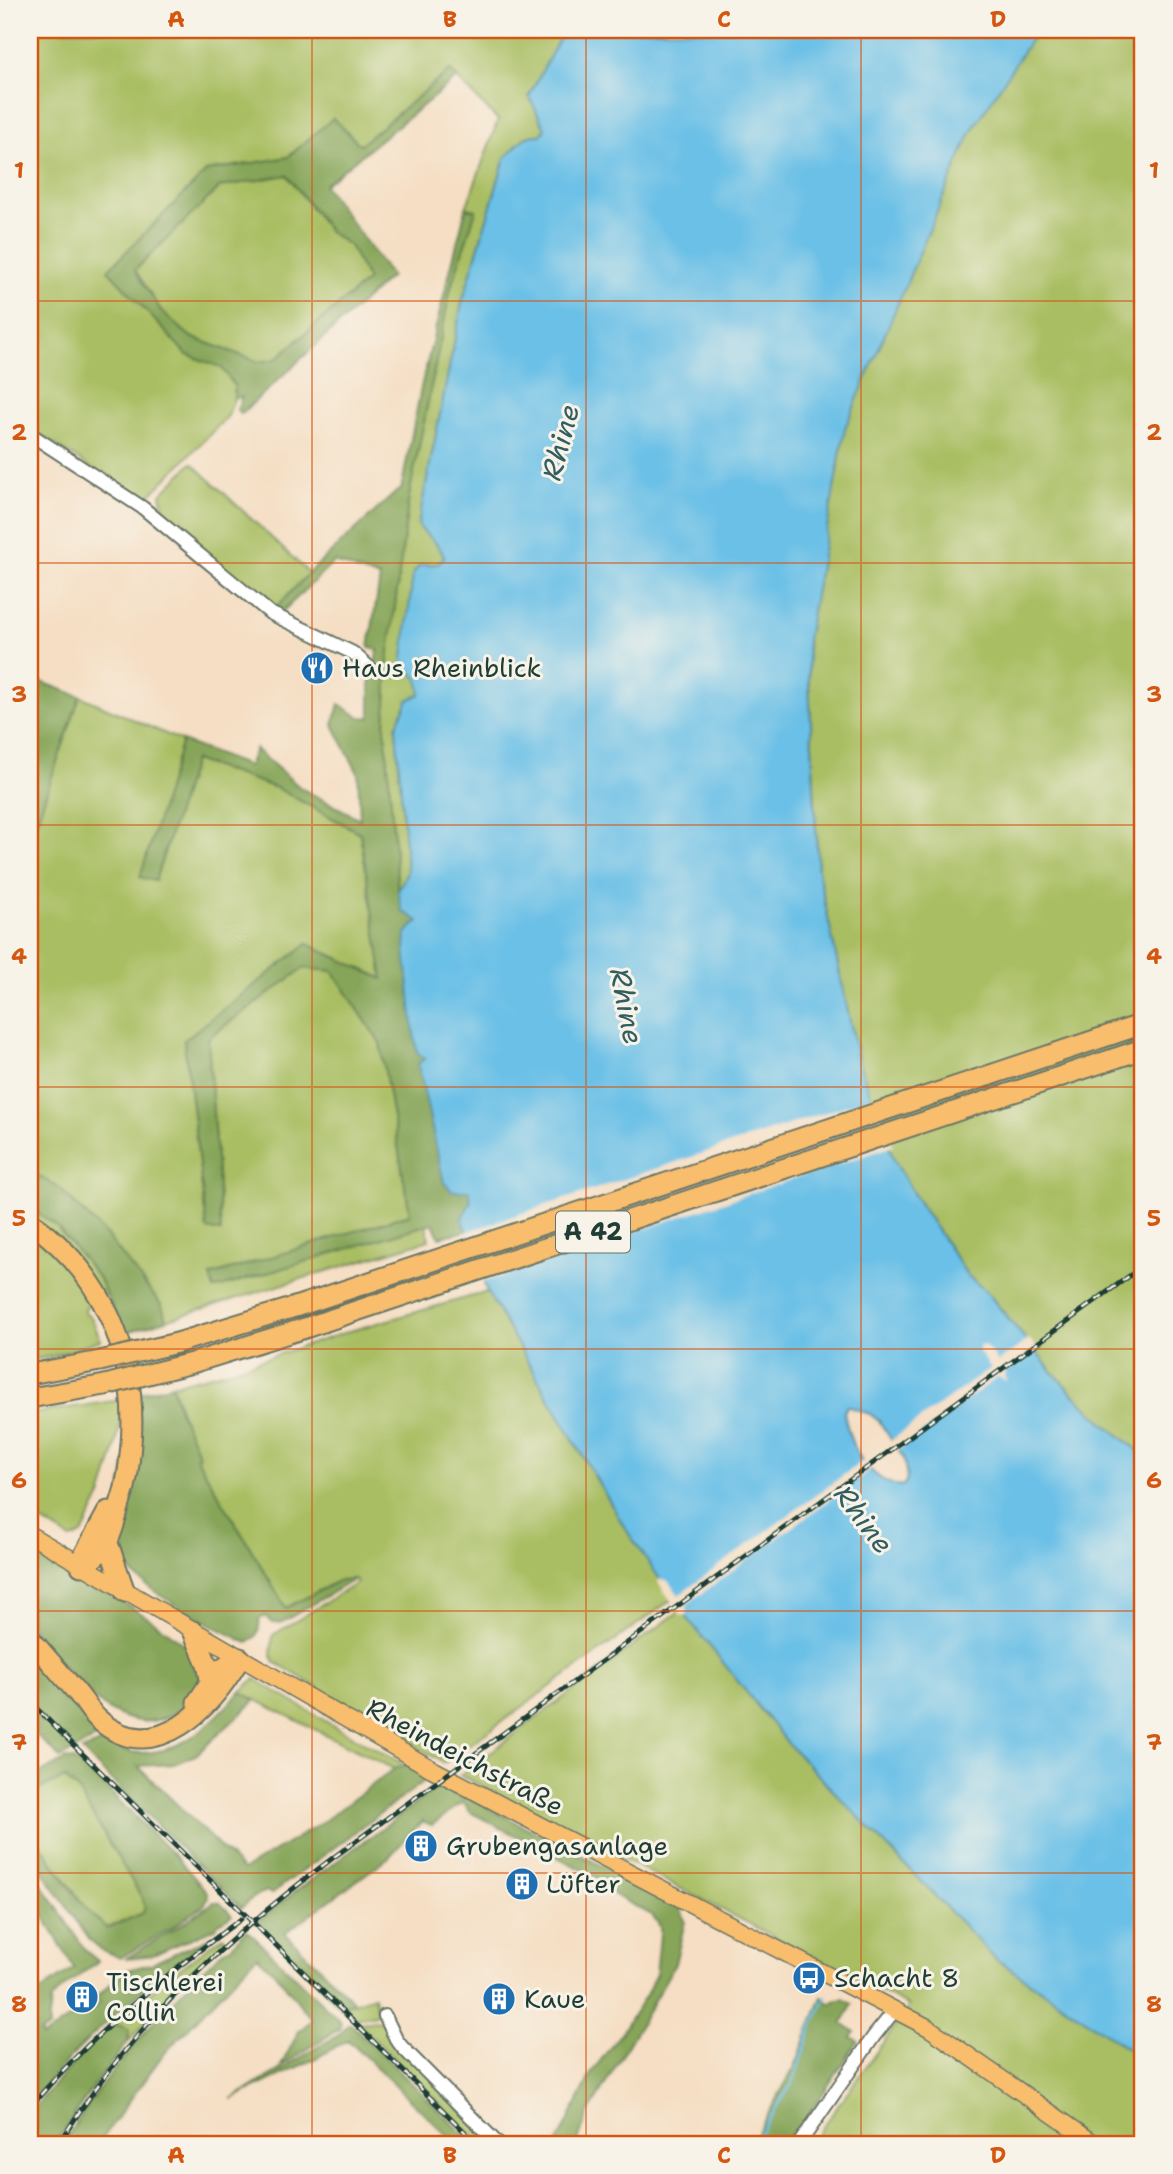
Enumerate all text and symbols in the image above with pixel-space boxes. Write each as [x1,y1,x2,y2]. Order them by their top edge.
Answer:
text: A [167,4,185,34]
text: B [443,4,457,34]
text: C [717,4,731,34]
text: D [990,4,1006,34]
text: 1 [14,155,24,185]
text: 1 [1149,155,1159,185]
water label: Rhine [532,400,588,484]
text: 2 [11,417,27,447]
text: 2 [1146,417,1162,447]
restaurant icon: Haus Rheinblick [298,649,336,687]
place label: Haus Rheinblick [342,650,541,685]
text: 3 [11,679,27,709]
text: 3 [1146,679,1162,709]
text: 4 [11,941,27,971]
text: 4 [1146,941,1162,971]
water label: Rhine [601,964,653,1048]
text: 5 [12,1203,26,1233]
text: 5 [1147,1203,1161,1233]
road number: A 42 [556,1212,630,1252]
text: 6 [11,1465,27,1495]
text: 6 [1146,1465,1162,1495]
water label: Rhine [826,1477,902,1561]
street label: Rheindeichstraße [360,1690,570,1823]
text: 7 [11,1727,27,1757]
text: 7 [1146,1727,1162,1757]
building icon: Grubengasanlage [402,1827,440,1865]
place label: Grubengasanlage [446,1828,668,1863]
building icon: Lüfter [503,1865,541,1903]
place label: Lüfter [546,1866,621,1901]
bus stop icon: Schacht 8 [790,1959,828,1997]
place label: Schacht 8 [834,1960,960,1995]
place label: Tischlerei Collin [106,1964,224,2029]
building icon: Tischlerei Collin [63,1978,101,2016]
building icon: Kaue [480,1980,518,2018]
place label: Kaue [524,1981,586,2016]
text: 8 [11,1989,27,2019]
text: 8 [1146,1989,1162,2019]
text: A [167,2140,185,2170]
text: B [443,2140,457,2170]
text: C [717,2140,731,2170]
text: D [990,2140,1006,2170]

